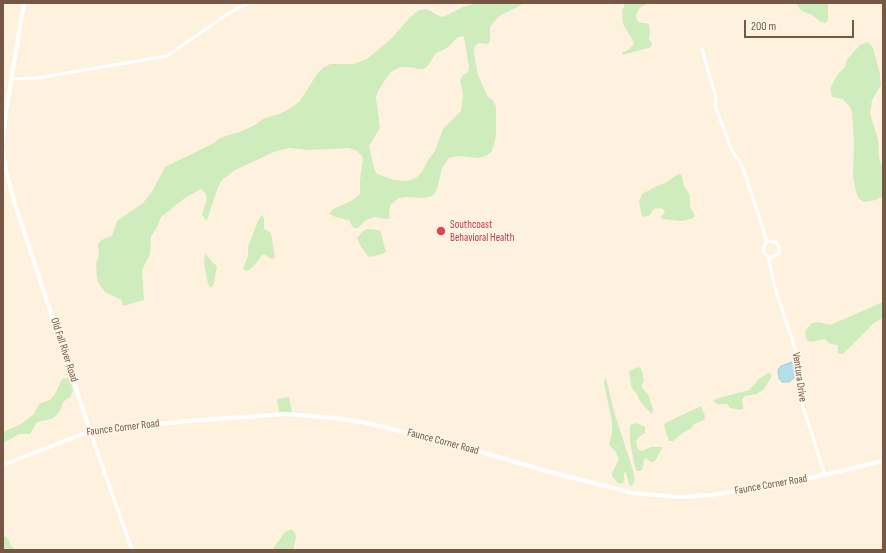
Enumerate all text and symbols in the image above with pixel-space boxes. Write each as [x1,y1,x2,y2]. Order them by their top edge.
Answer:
scale bar [746,12,856,38]
text: 200 m [751,19,776,34]
place label: Southcoast Behavioral Health [450,218,514,244]
marker: Southcoast Behavioral Health [435,225,447,237]
street label: Old Fall River Road [47,316,81,384]
street label: Ventura Drive [789,351,809,403]
street label: Faunce Corner Road [86,417,160,439]
street label: Faunce Corner Road [406,426,480,458]
street label: Faunce Corner Road [734,472,808,498]

